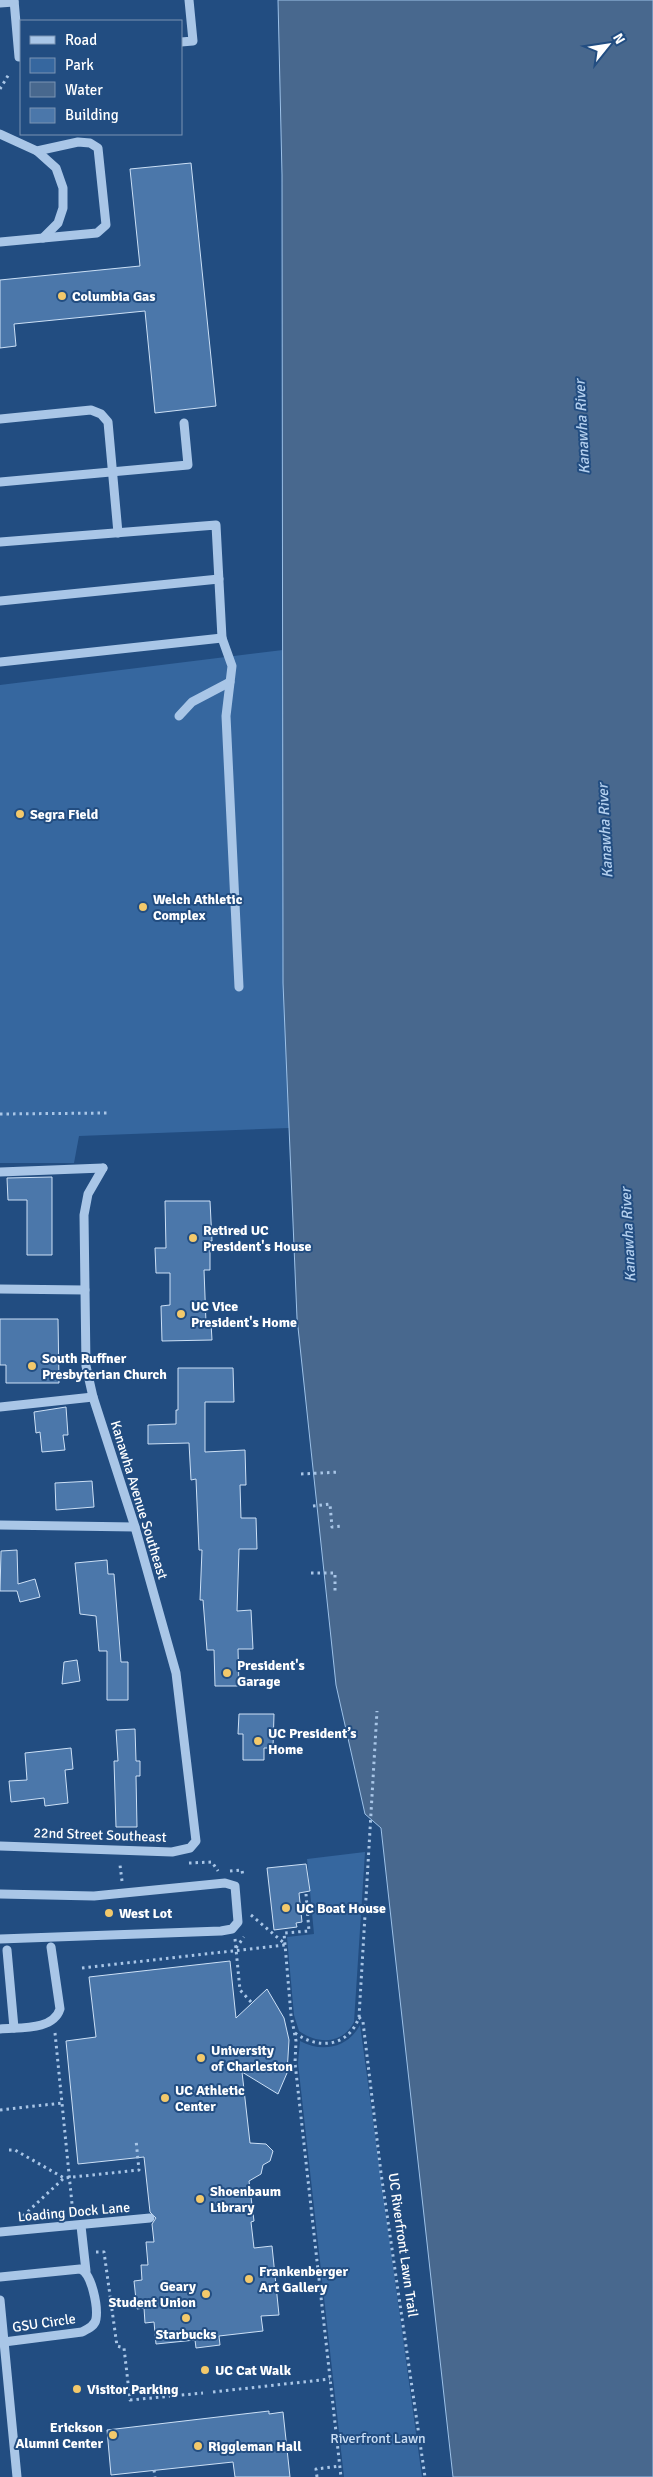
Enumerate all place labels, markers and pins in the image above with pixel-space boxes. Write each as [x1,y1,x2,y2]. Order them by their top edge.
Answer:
place label: Columbia Gas [72,288,155,305]
marker: Columbia Gas [56,290,68,302]
place label: Segra Field [30,806,99,823]
marker: Segra Field [14,808,26,820]
place label: Welch Athletic Complex [153,891,243,924]
marker: Welch Athletic Complex [137,901,149,913]
place label: Retired UC President's House [203,1222,312,1255]
marker: Retired UC President's House [187,1232,199,1244]
place label: UC Vice President's Home [191,1298,297,1331]
marker: UC Vice President's Home [175,1308,187,1320]
place label: South Ruffner Presbyterian Church [42,1350,167,1383]
marker: South Ruffner Presbyterian Church [26,1360,38,1372]
place label: President's Garage [237,1657,305,1690]
marker: President's Garage [221,1667,233,1679]
place label: UC President’s Home [268,1725,356,1758]
marker: UC President’s Home [252,1735,264,1747]
place label: UC Boat House [296,1900,386,1917]
marker: UC Boat House [280,1902,292,1914]
place label: West Lot [119,1905,173,1922]
marker: West Lot [103,1907,115,1919]
place label: University of Charleston [211,2042,293,2075]
marker: University of Charleston [195,2052,207,2064]
place label: UC Athletic Center [175,2082,245,2115]
marker: UC Athletic Center [159,2092,171,2104]
place label: Shoenbaum Library [210,2183,281,2216]
marker: Shoenbaum Library [194,2193,206,2205]
place label: Frankenberger Art Gallery [259,2263,348,2296]
marker: Frankenberger Art Gallery [243,2273,255,2285]
place label: Geary Student Union [109,2278,196,2311]
marker: Geary Student Union [200,2288,212,2300]
marker: Starbucks [180,2312,192,2324]
place label: Starbucks [155,2326,217,2343]
place label: UC Cat Walk [215,2362,292,2379]
marker: UC Cat Walk [199,2364,211,2376]
place label: Visitor Parking [87,2381,179,2398]
marker: Visitor Parking [71,2383,83,2395]
place label: Erickson Alumni Center [15,2419,103,2452]
marker: Erickson Alumni Center [107,2429,119,2441]
place label: Riggleman Hall [208,2438,302,2455]
marker: Riggleman Hall [192,2440,204,2452]

